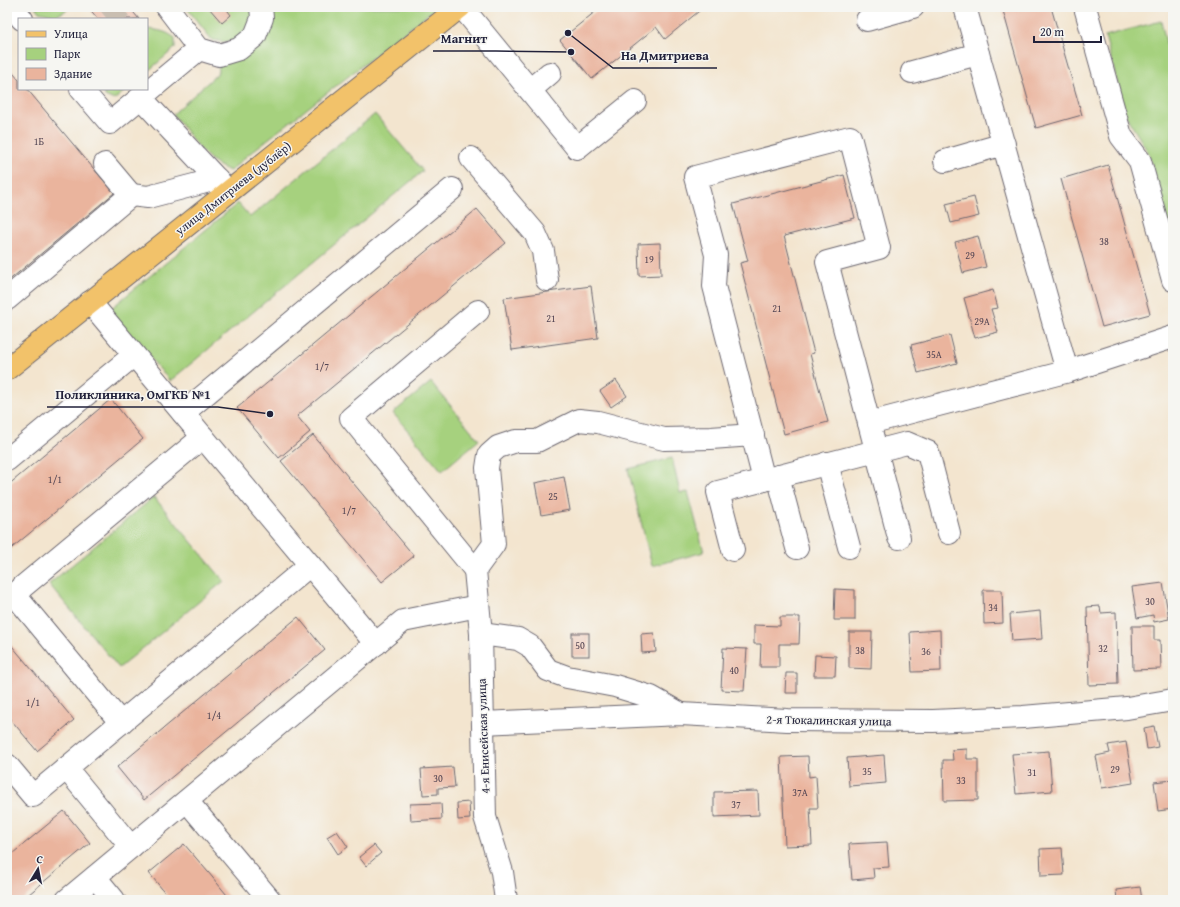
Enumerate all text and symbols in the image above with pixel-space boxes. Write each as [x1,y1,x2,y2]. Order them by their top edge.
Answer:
legend [18,18,148,90]
scale bar [1034,18,1101,44]
text: 20 m [1040,23,1064,40]
text: Улица [54,25,88,42]
callout: Магнит [433,26,496,51]
text: Магнит [441,29,487,48]
callout: На Дмитриева [613,43,717,68]
text: Парк [54,45,81,62]
text: На Дмитриева [621,46,709,65]
text: Здание [54,65,93,82]
house number: 1Б [34,134,45,149]
street label: улица Дмитриева (дублёр) [171,137,295,239]
house number: 38 [1099,234,1109,249]
house number: 29 [965,248,975,263]
house number: 19 [644,252,654,267]
house number: 21 [772,301,782,316]
house number: 21 [546,311,556,326]
house number: 29А [974,314,990,329]
house number: 35А [926,347,942,362]
house number: 1/7 [315,359,329,374]
callout: Поликлиника, ОмГКБ №1 [47,382,218,407]
text: Поликлиника, ОмГКБ №1 [55,385,211,404]
house number: 1/1 [48,472,62,487]
house number: 25 [548,489,558,504]
house number: 1/7 [342,503,356,518]
house number: 30 [1145,594,1155,609]
house number: 34 [988,600,998,615]
house number: 50 [575,638,585,653]
house number: 32 [1098,641,1108,656]
house number: 38 [855,643,865,658]
house number: 36 [921,644,931,659]
house number: 40 [729,663,739,678]
street label: 4-я Енисейская улица [472,678,494,794]
house number: 1/1 [26,695,40,710]
house number: 1/4 [207,708,221,723]
street label: 2-я Тюкалинская улица [766,710,892,730]
house number: 29 [1110,762,1120,777]
house number: 35 [862,764,872,779]
house number: 31 [1027,765,1037,780]
house number: 30 [433,771,443,786]
house number: 33 [956,773,966,788]
house number: 37А [792,785,808,800]
house number: 37 [731,797,741,812]
north arrow [18,849,58,889]
text: С [35,851,44,868]

